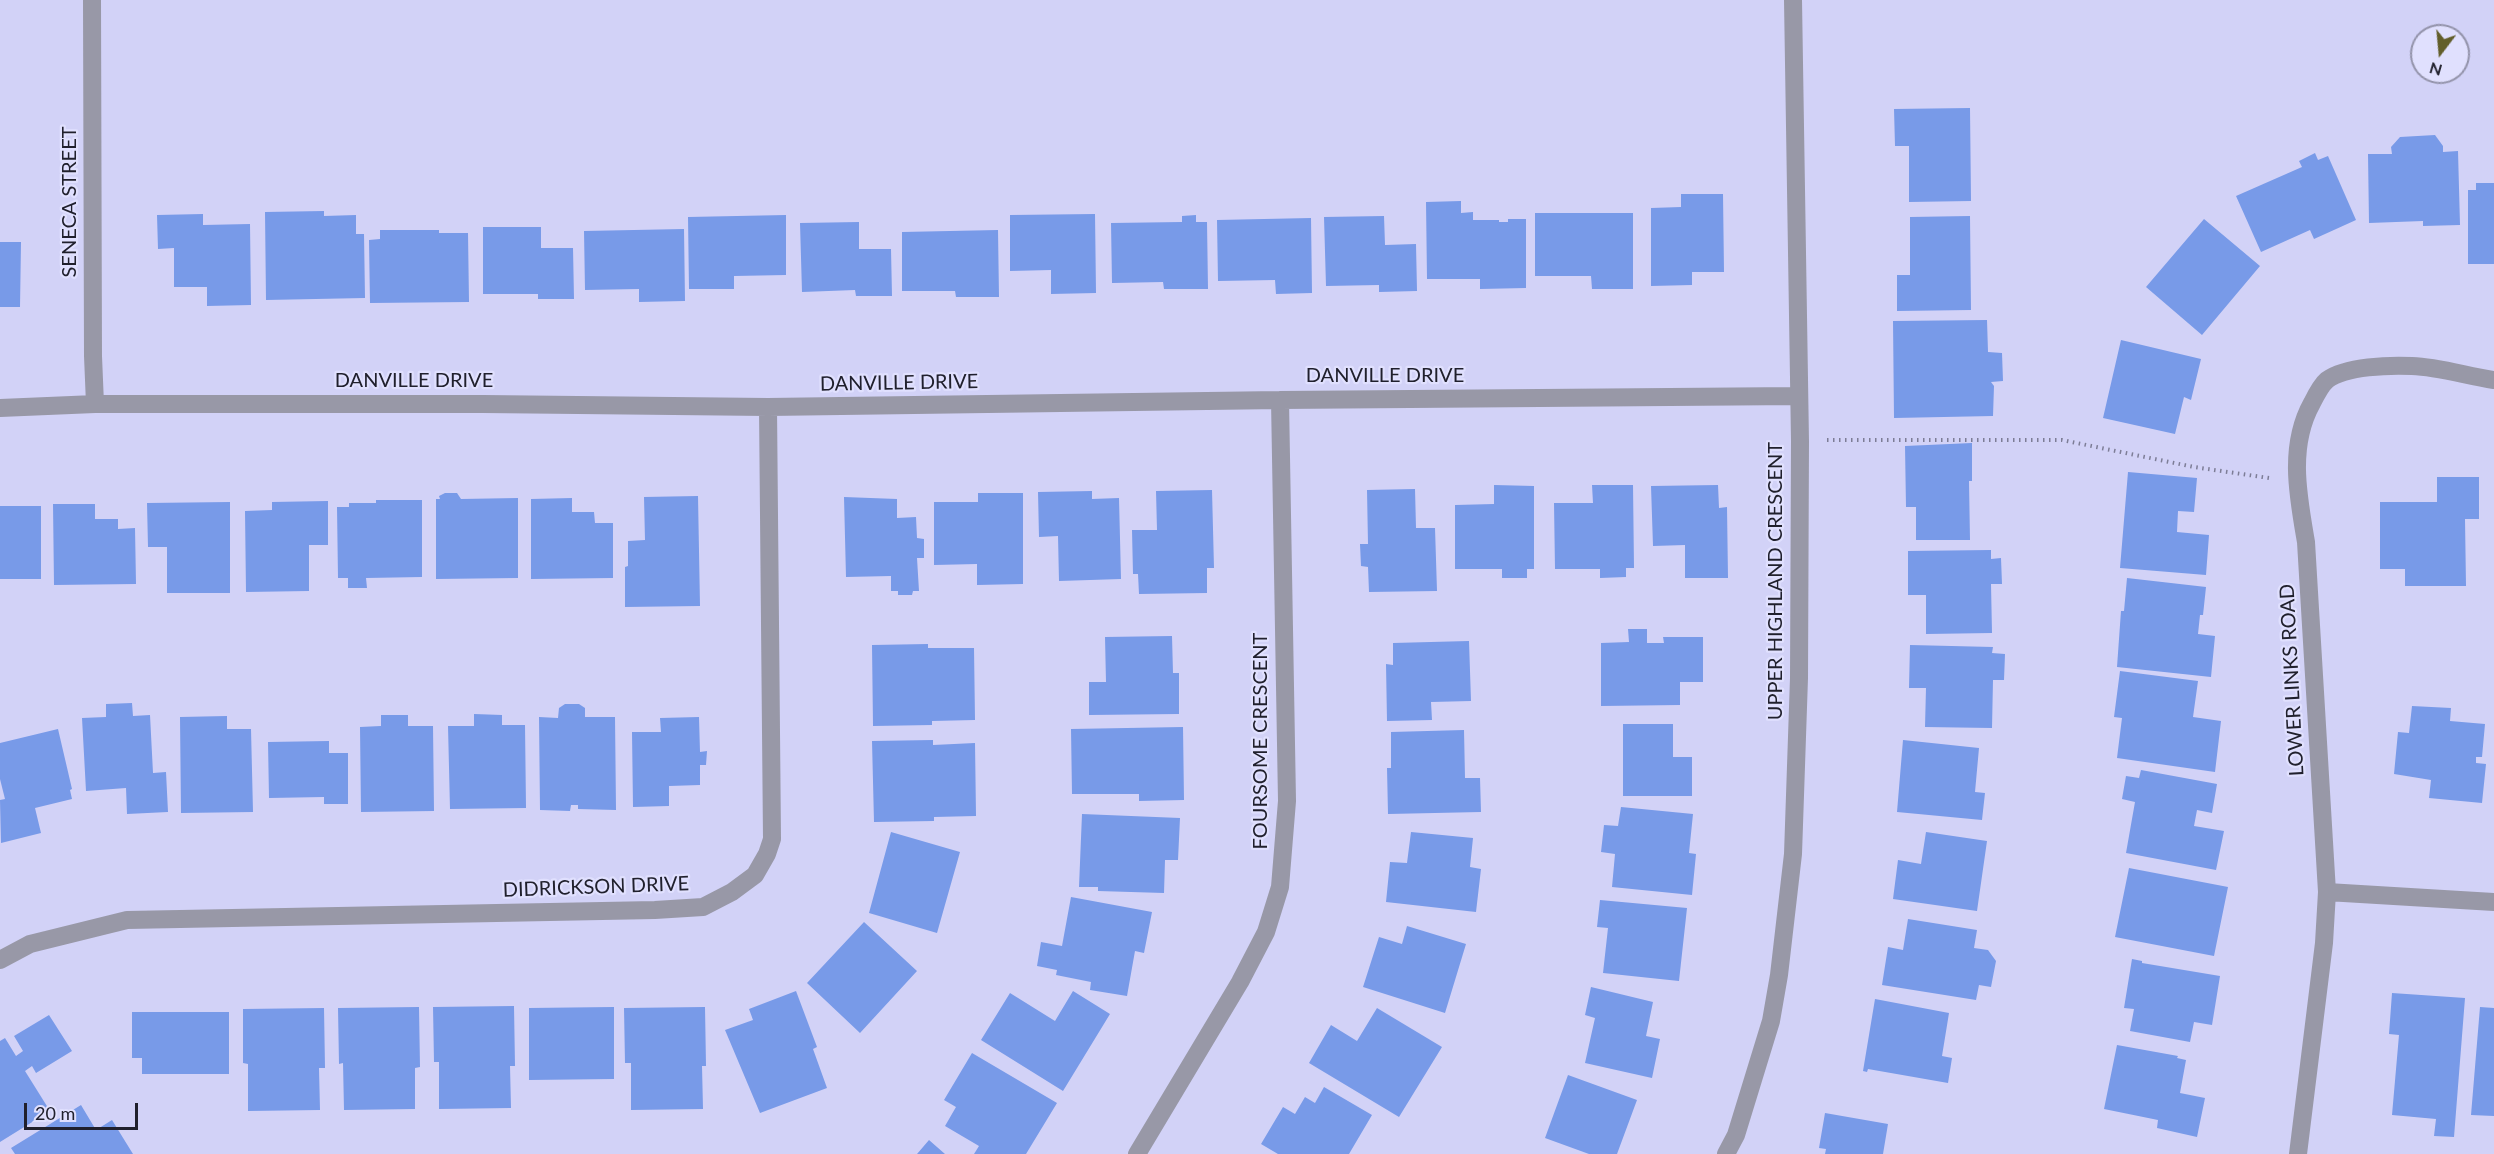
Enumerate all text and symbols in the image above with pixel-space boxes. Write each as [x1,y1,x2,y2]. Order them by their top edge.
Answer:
north arrow [2410,24,2470,84]
text: N [2427,59,2444,81]
street label: SENECA STREET [58,126,82,278]
street label: DANVILLE DRIVE [1306,364,1464,388]
street label: DANVILLE DRIVE [335,369,493,393]
street label: DANVILLE DRIVE [820,370,978,396]
street label: UPPER HIGHLAND CRESCENT [1764,442,1788,720]
street label: LOWER LINKS ROAD [2275,583,2309,777]
street label: FOURSOME CRESCENT [1249,633,1273,849]
street label: DIDRICKSON DRIVE [502,872,690,902]
scale bar [27,1091,141,1129]
text: 20 m [35,1102,75,1124]

